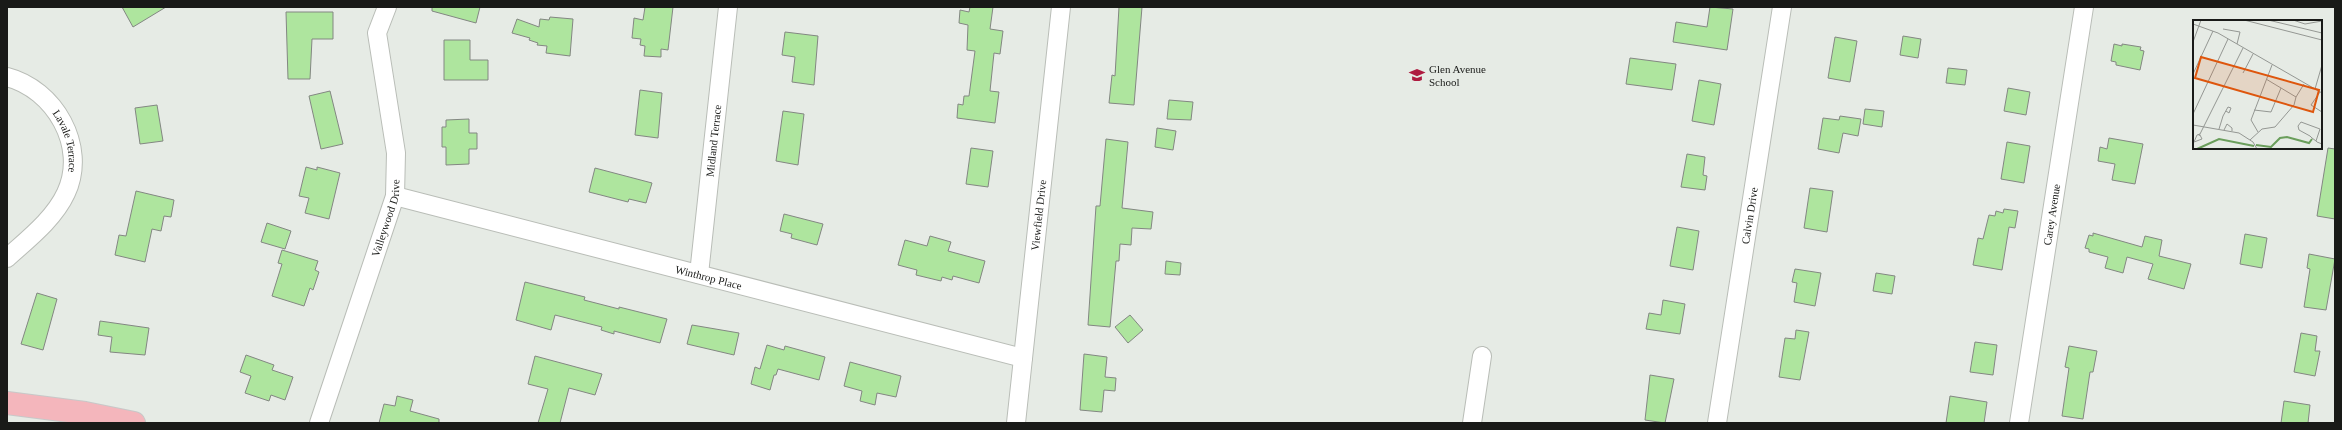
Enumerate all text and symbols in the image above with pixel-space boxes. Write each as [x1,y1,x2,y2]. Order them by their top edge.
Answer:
inset map [2193,20,2322,149]
place label: Glen Avenue School [1429,63,1486,88]
school or university icon: Glen Avenue School [1408,66,1426,84]
street label: Midland Terrace [704,104,723,178]
street label: Lavale Terrace [51,108,79,173]
street label: Valleywood Drive [369,179,401,258]
street label: Viewfield Drive [1029,179,1048,251]
street label: Carey Avenue [2041,183,2062,246]
street label: Calvin Drive [1739,186,1760,245]
street label: Winthrop Place [674,263,743,292]

